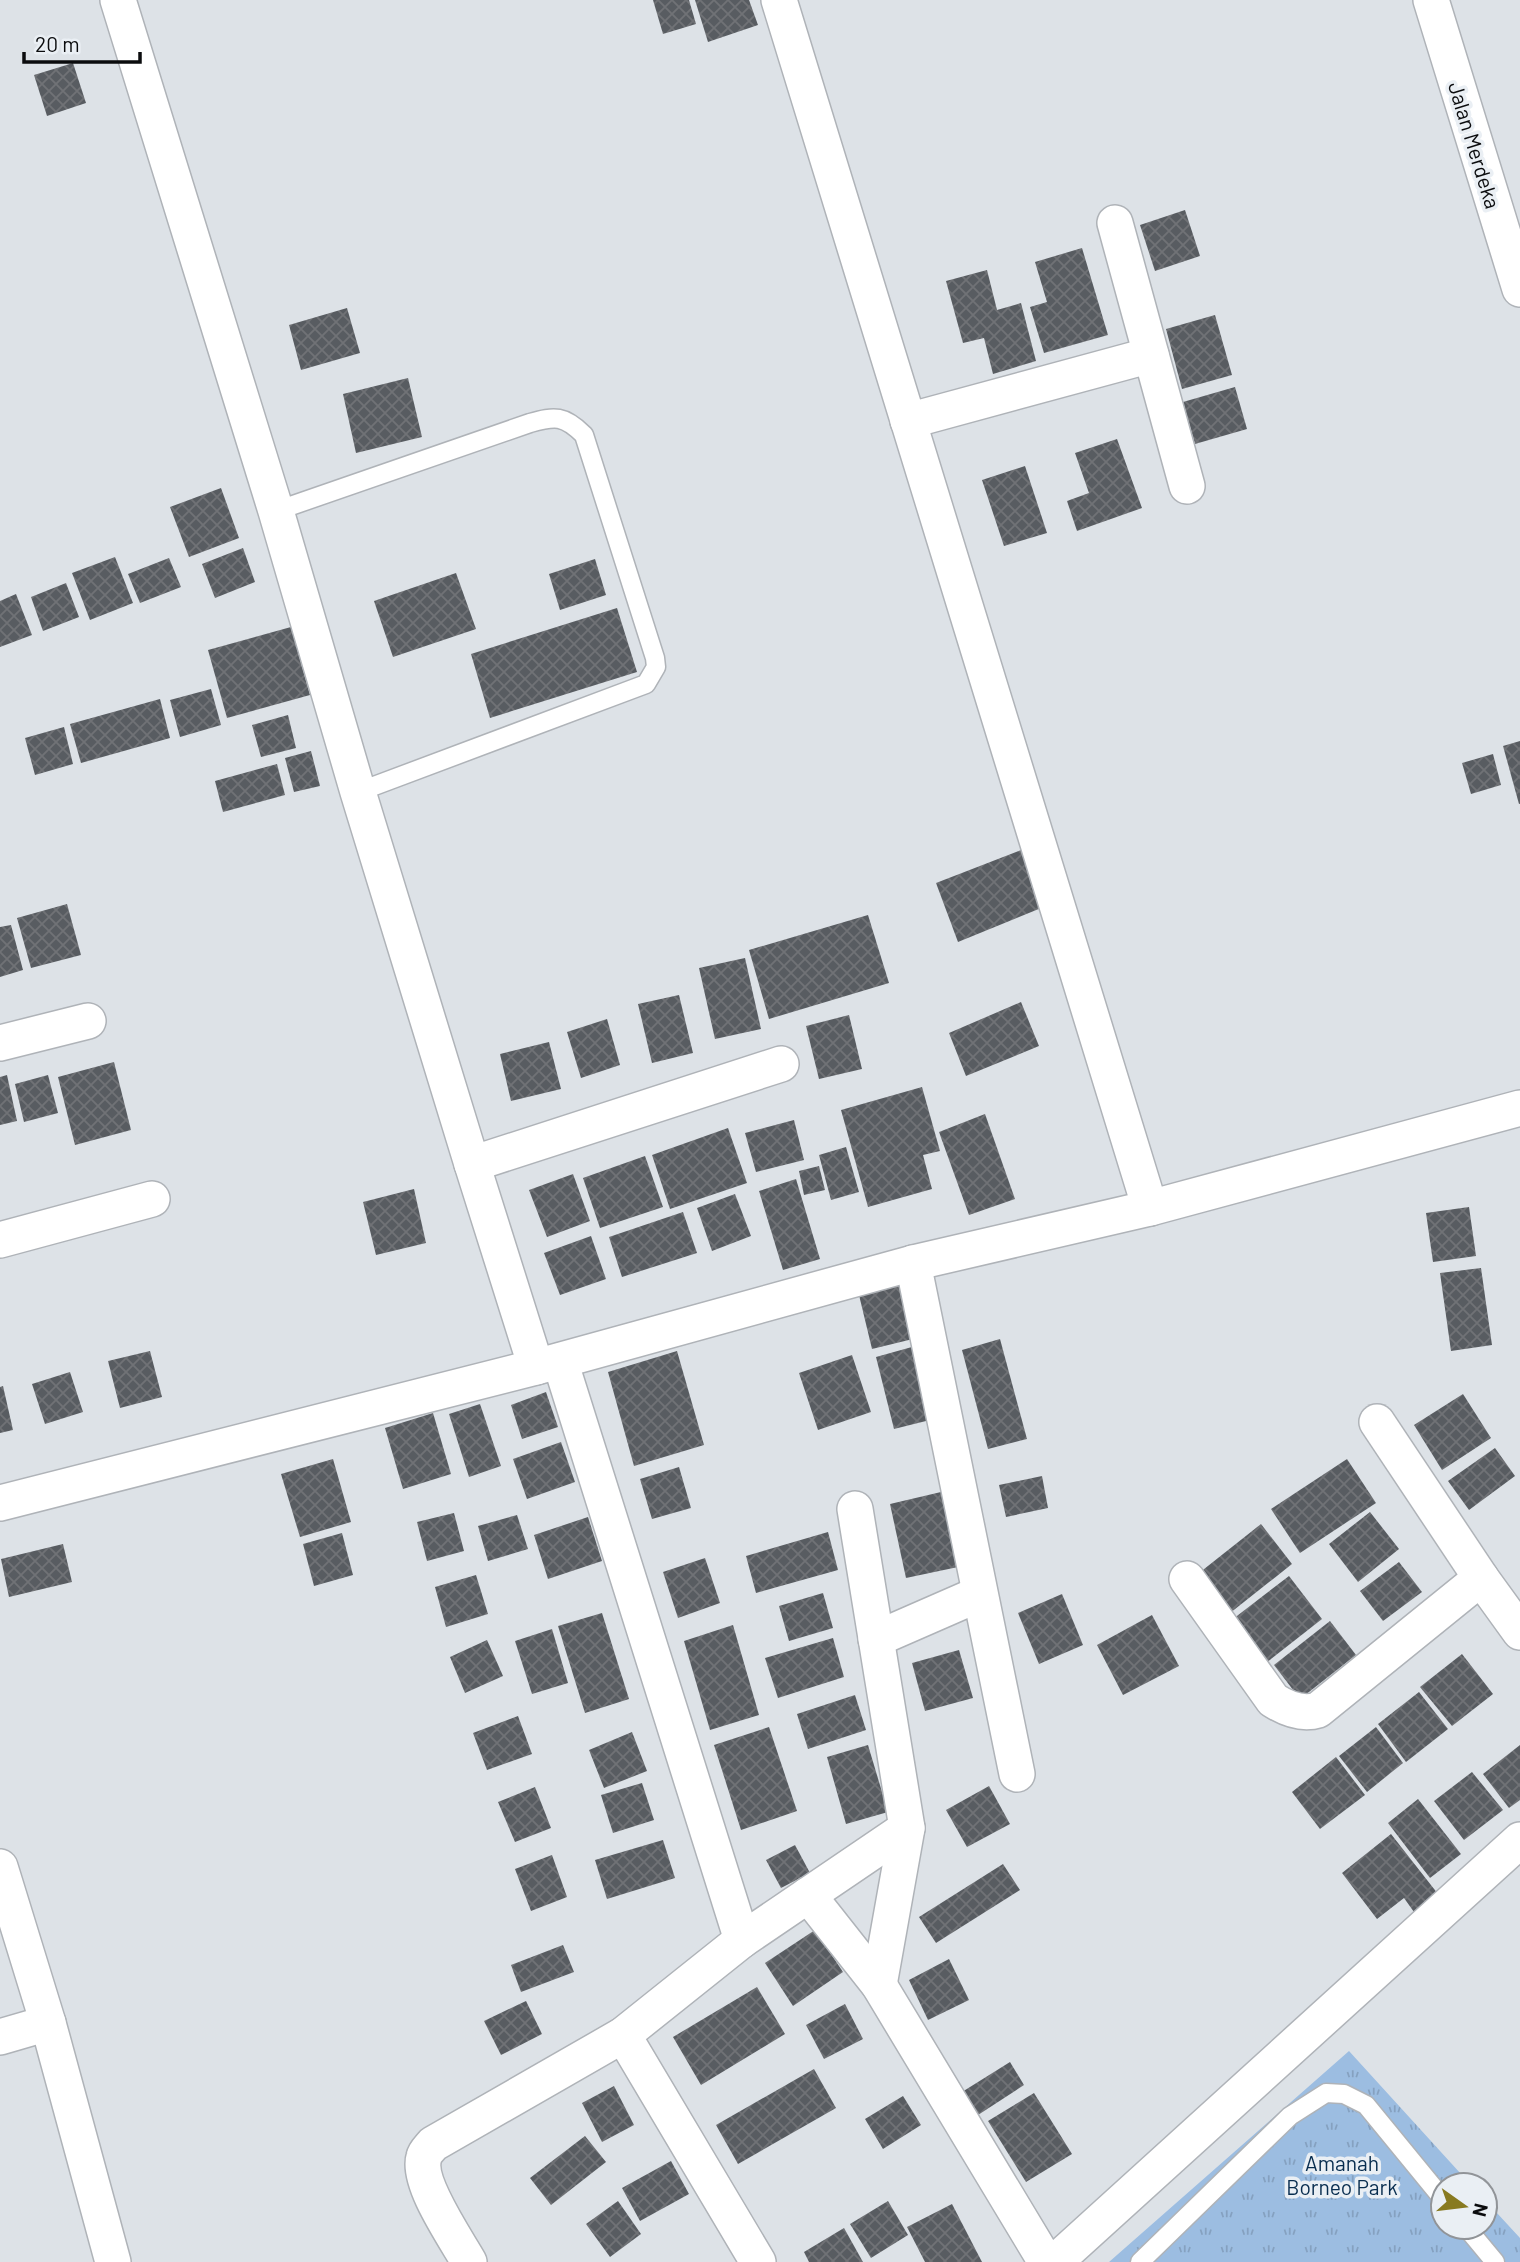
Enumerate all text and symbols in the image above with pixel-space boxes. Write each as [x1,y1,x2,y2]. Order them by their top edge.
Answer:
scale bar [24,21,140,65]
text: 20 m [35,31,80,56]
street label: Jalan Merdeka [1444,79,1506,211]
park label: Amanah Borneo Park [1286,2150,1398,2199]
north arrow [1429,2171,1499,2241]
text: N [1468,2201,1494,2219]

